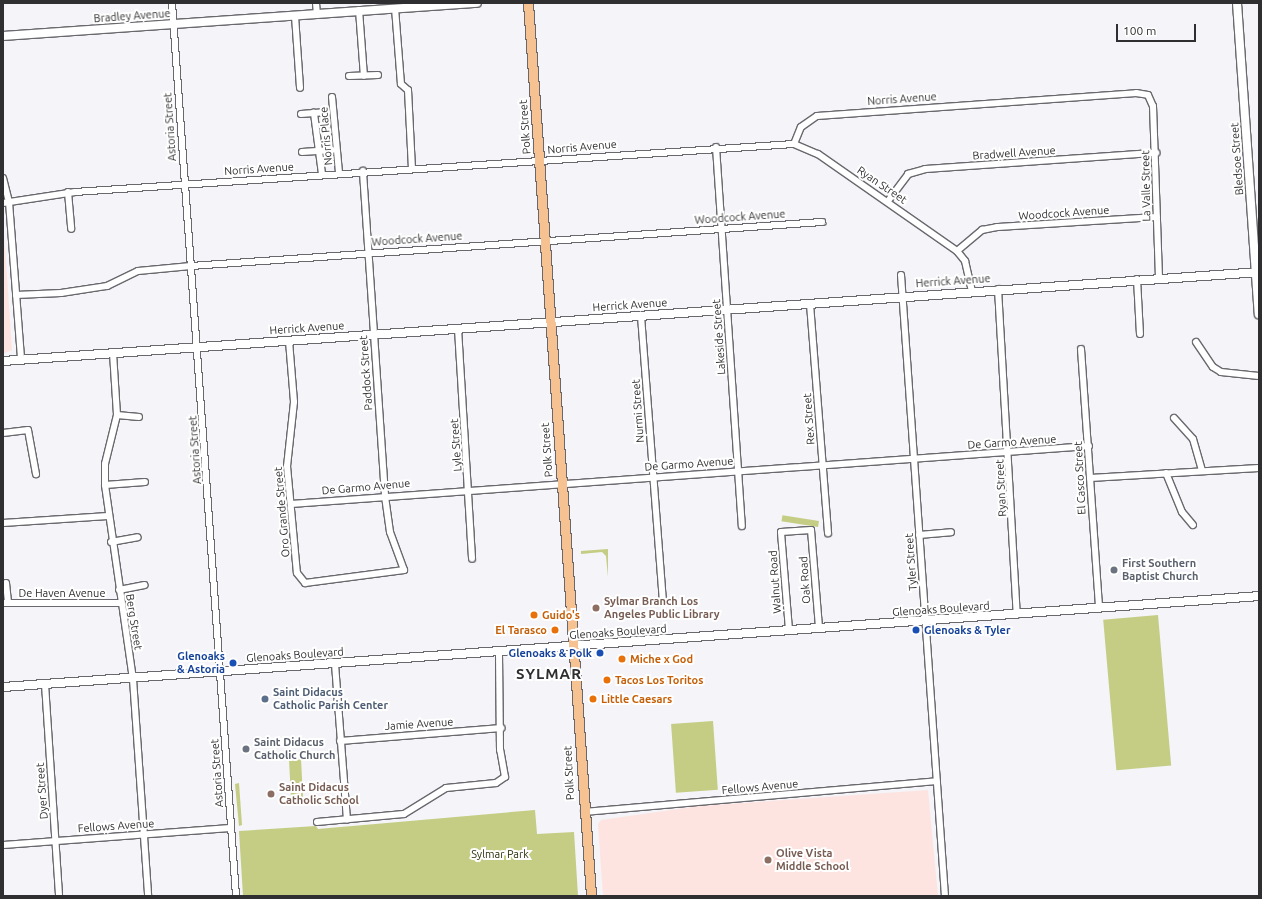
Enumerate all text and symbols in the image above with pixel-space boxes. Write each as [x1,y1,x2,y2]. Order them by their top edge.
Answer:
street label: Bradley Avenue [93,7,171,25]
scale bar [1118,16,1198,42]
text: 100 m [1123,24,1156,37]
street label: Norris Avenue [867,90,937,108]
street label: Astoria Street [161,92,179,162]
street label: Polk Street [517,99,533,155]
street label: Norris Place [317,106,335,166]
street label: Bledsoe Street [1228,122,1246,196]
street label: Norris Avenue [547,137,617,157]
street label: Bradwell Avenue [972,144,1056,162]
street label: La Valle Street [1139,150,1153,222]
street label: Norris Avenue [224,160,294,178]
street label: Ryan Street [855,164,909,206]
street label: Woodcock Avenue [1018,203,1110,223]
street label: Woodcock Avenue [694,207,786,227]
street label: Woodcock Avenue [371,229,463,249]
street label: Herrick Avenue [915,272,991,290]
street label: Herrick Avenue [592,296,668,314]
street label: Lakeside Street [710,299,728,375]
street label: Herrick Avenue [269,319,345,337]
street label: Paddock Street [357,335,375,411]
street label: Nurmi Street [629,379,647,443]
street label: Rex Street [801,393,817,445]
street label: Astoria Street [186,415,204,485]
street label: Lyle Street [448,418,464,472]
street label: Polk Street [539,422,555,478]
street label: De Garmo Avenue [967,432,1057,452]
street label: El Casco Street [1071,441,1089,515]
street label: De Garmo Avenue [644,454,734,474]
street label: Ryan Street [993,459,1009,517]
street label: Oro Grande Street [271,466,293,558]
street label: De Garmo Avenue [321,477,411,497]
street label: Tyler Street [902,533,920,591]
street label: Walnut Road [766,550,784,614]
street label: Oak Road [797,556,813,604]
place label: First Southern Baptist Church [1122,557,1198,583]
marker: First Southern Baptist Church [1109,565,1119,575]
street label: De Haven Avenue [19,586,105,600]
street label: Berg Street [123,593,145,651]
place label: Sylmar Branch Los Angeles Public Library [604,595,720,621]
street label: Glenoaks Boulevard [892,599,990,619]
marker: Sylmar Branch Los Angeles Public Library [591,603,601,613]
place label: Guido's [542,608,580,622]
marker: Guido's [529,610,539,620]
street label: Glenoaks Boulevard [569,622,667,642]
place label: El Tarasco [495,623,547,637]
place label: Glenoaks & Tyler [924,623,1010,637]
marker: El Tarasco [550,625,560,635]
marker: Glenoaks & Tyler [911,625,921,635]
street label: Glenoaks Boulevard [246,645,344,665]
place label: Glenoaks & Polk [509,646,592,660]
marker: Glenoaks & Polk [595,648,605,658]
place label: Glenoaks & Astoria [177,650,225,676]
place label: Miche x God [630,652,693,666]
marker: Miche x God [617,654,627,664]
marker: Glenoaks & Astoria [228,658,238,668]
district label: SYLMAR [516,665,582,683]
place label: Tacos Los Toritos [615,673,703,687]
marker: Tacos Los Toritos [602,675,612,685]
place label: Saint Didacus Catholic Parish Center [273,686,388,712]
place label: Little Caesars [601,692,672,706]
marker: Saint Didacus Catholic Parish Center [260,694,270,704]
marker: Little Caesars [588,694,598,704]
street label: Jamie Avenue [384,715,454,733]
place label: Saint Didacus Catholic Church [254,736,335,762]
street label: Astoria Street [208,738,226,808]
marker: Saint Didacus Catholic Church [241,744,251,754]
street label: Polk Street [561,745,577,801]
street label: Dyer Street [33,762,51,820]
street label: Fellows Avenue [721,777,799,797]
place label: Saint Didacus Catholic School [279,781,359,807]
marker: Saint Didacus Catholic School [266,789,276,799]
street label: Fellows Avenue [77,817,155,835]
park label: Sylmar Park [471,847,529,861]
place label: Olive Vista Middle School [776,847,849,873]
marker: Olive Vista Middle School [763,855,773,865]

